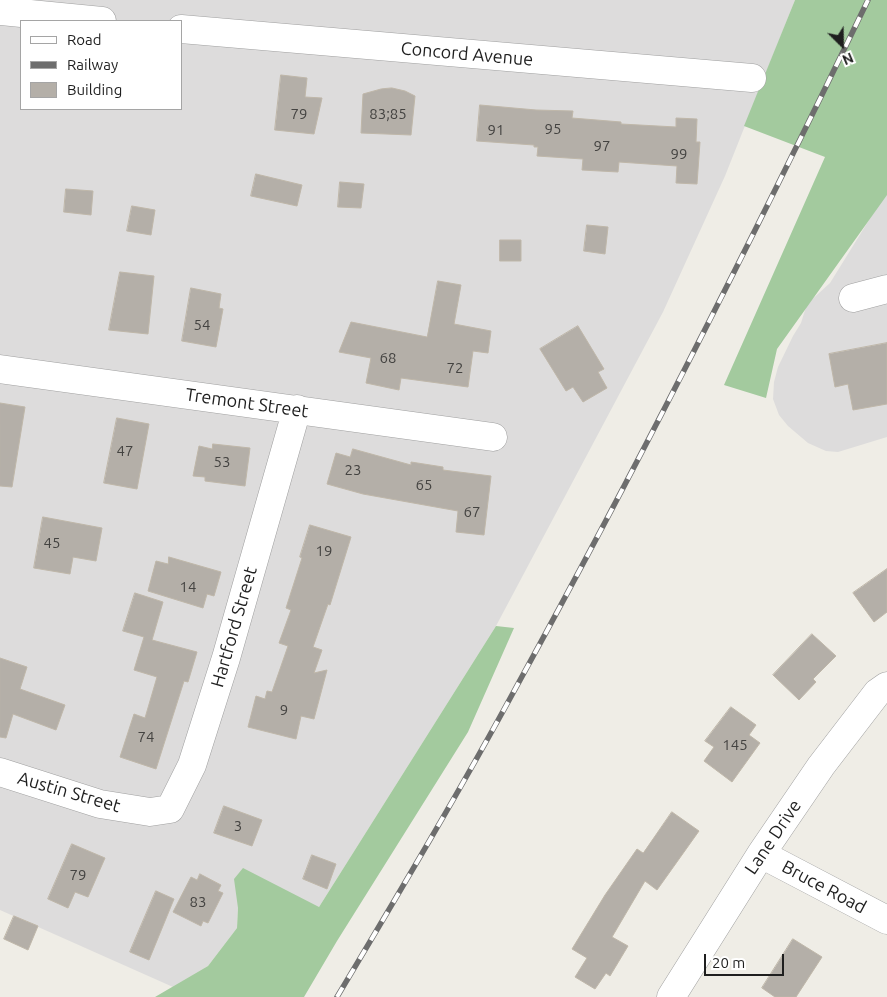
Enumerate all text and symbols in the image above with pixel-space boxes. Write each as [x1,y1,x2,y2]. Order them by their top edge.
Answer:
legend [20,20,182,110]
north arrow [817,20,867,70]
text: Road [67,31,102,48]
street label: Concord Avenue [400,37,534,71]
text: N [840,49,856,68]
text: Railway [67,56,118,73]
text: Building [67,81,122,98]
house number: 79 [291,105,307,123]
house number: 83;85 [369,105,407,123]
house number: 95 [545,120,561,138]
house number: 91 [488,121,504,139]
house number: 97 [594,137,610,155]
house number: 99 [671,145,687,163]
house number: 54 [194,316,210,334]
house number: 68 [380,349,396,367]
house number: 72 [447,359,463,377]
street label: Tremont Street [184,384,310,422]
house number: 47 [117,442,133,460]
house number: 53 [214,453,230,471]
house number: 23 [345,461,361,479]
house number: 65 [416,476,432,494]
house number: 67 [464,503,480,521]
house number: 45 [44,534,60,552]
house number: 19 [316,542,332,560]
street label: Hartford Street [206,564,262,690]
house number: 14 [180,578,196,596]
house number: 9 [280,701,288,719]
house number: 74 [138,728,154,746]
house number: 145 [722,736,748,754]
street label: Austin Street [15,767,123,817]
street label: Lane Drive [740,796,806,878]
house number: 3 [234,817,242,835]
street label: Bruce Road [778,856,870,918]
house number: 79 [70,866,86,884]
house number: 83 [190,893,206,911]
scale bar [707,944,787,976]
text: 20 m [712,954,745,971]

